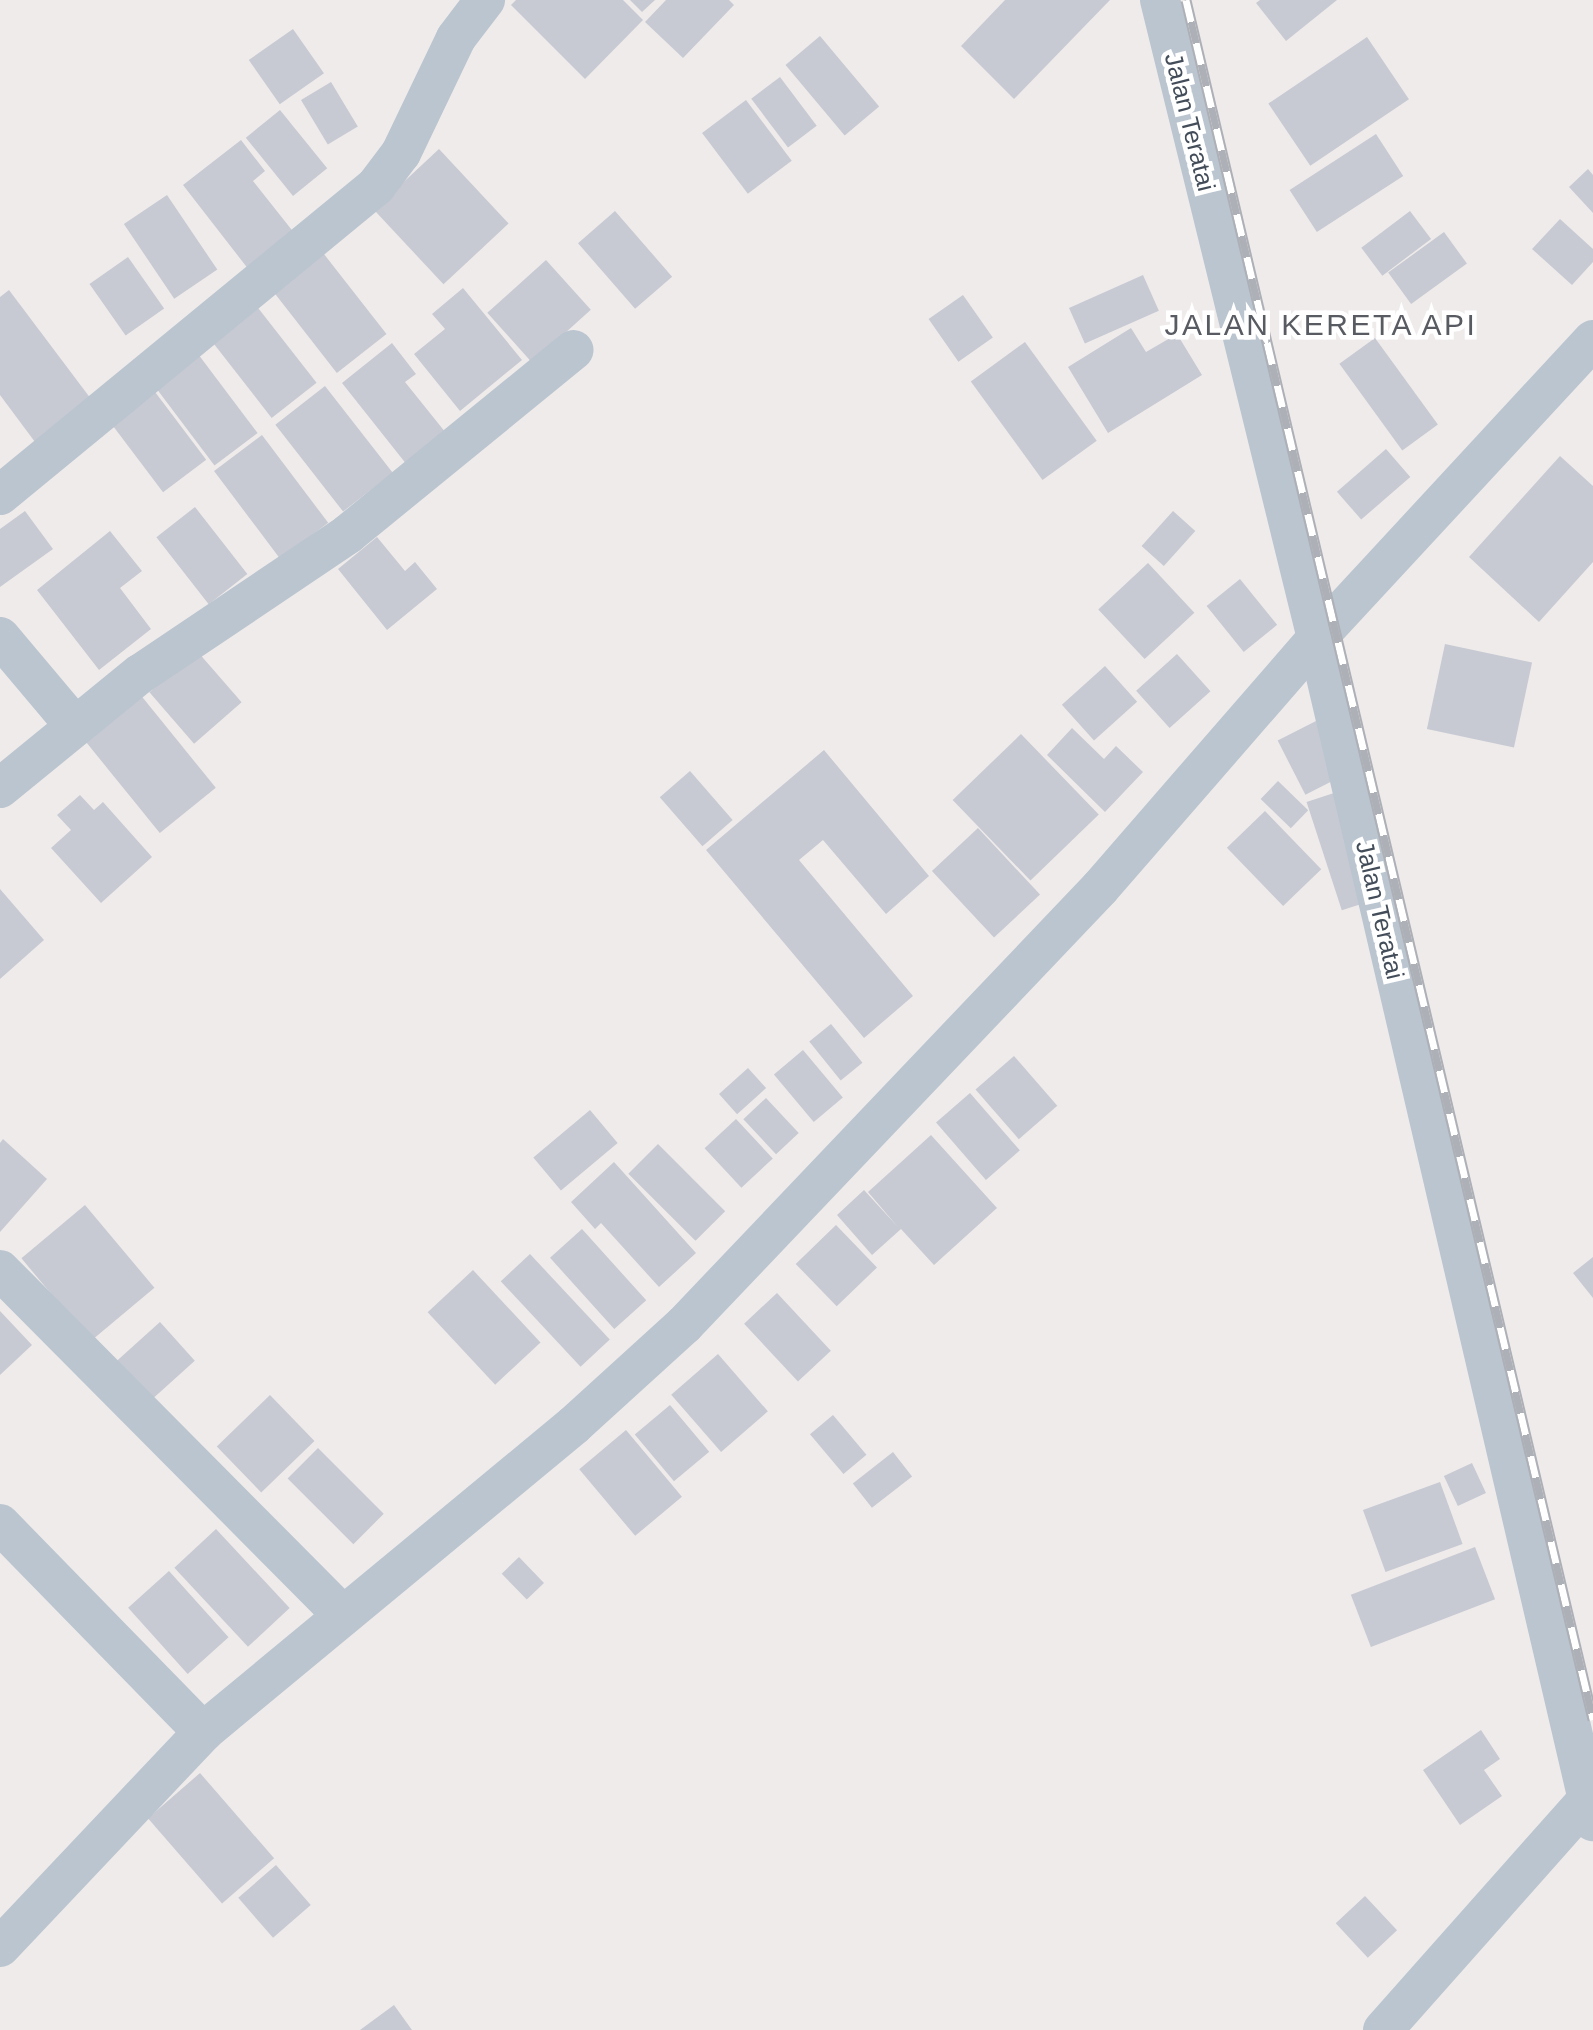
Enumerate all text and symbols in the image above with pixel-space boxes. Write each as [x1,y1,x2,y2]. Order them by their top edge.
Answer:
street label: Jalan Teratai [1158,50,1222,194]
district label: JALAN KERETA API [1163,307,1479,343]
street label: Jalan Teratai [1349,838,1411,982]

